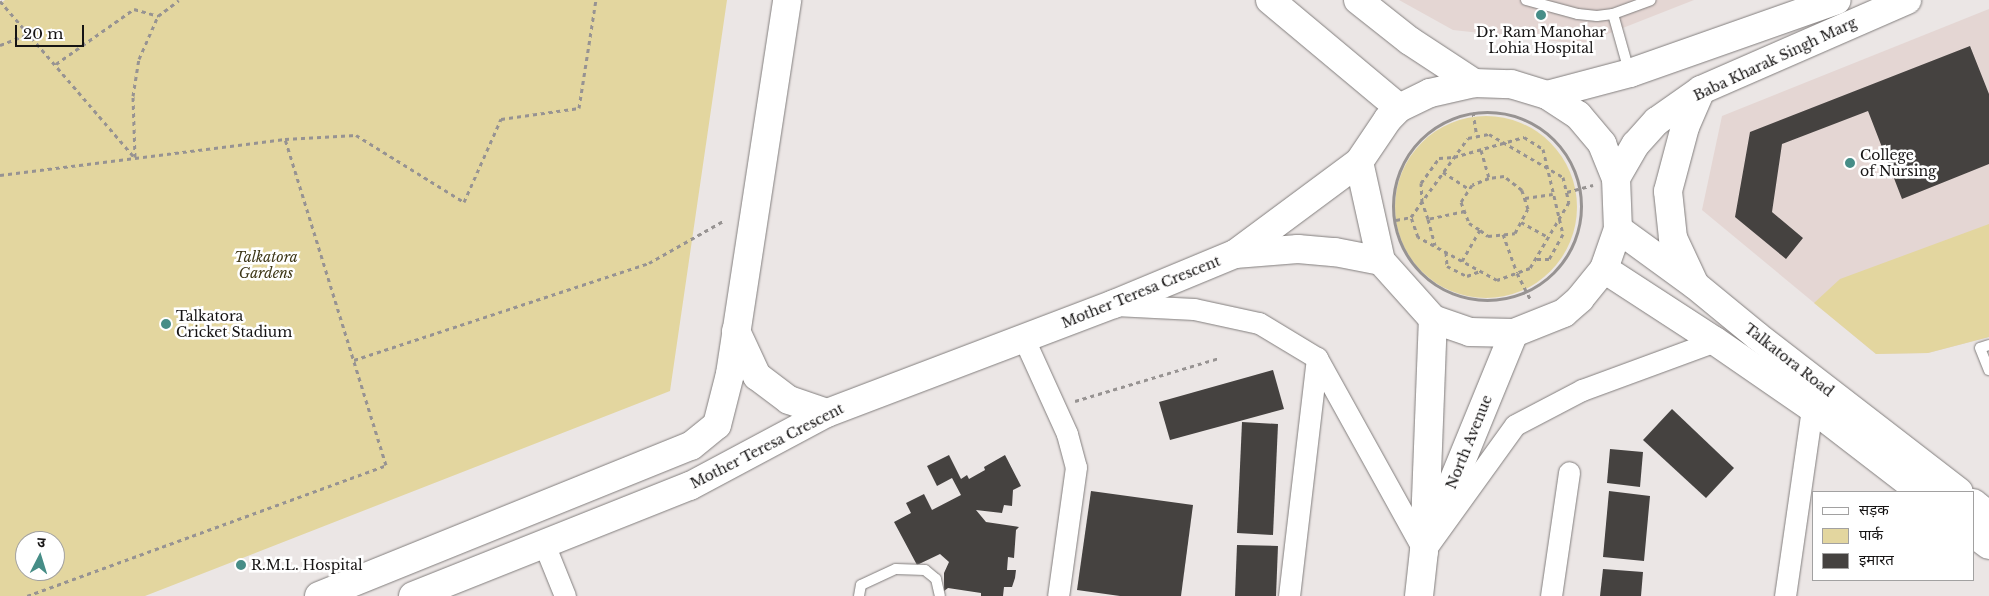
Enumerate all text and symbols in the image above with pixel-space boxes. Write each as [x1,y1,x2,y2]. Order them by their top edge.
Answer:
marker: Dr. Ram Manohar Lohia Hospital [1534,8,1548,22]
street label: Baba Kharak Singh Marg [1691,14,1859,104]
scale bar [18,15,86,47]
text: 20 m [23,24,63,43]
place label: Dr. Ram Manohar Lohia Hospital [1476,24,1606,56]
place label: College of Nursing [1860,147,1936,180]
marker: College of Nursing [1844,157,1856,169]
park label: Talkatora Gardens [234,249,298,282]
street label: Mother Teresa Crescent [1059,252,1223,332]
place label: Talkatora Cricket Stadium [176,308,292,341]
marker: Talkatora Cricket Stadium [160,318,172,330]
street label: Talkatora Road [1741,320,1837,400]
street label: North Avenue [1442,392,1496,492]
street label: Mother Teresa Crescent [687,400,847,492]
legend [1812,491,1974,581]
text: सड़क [1859,500,1889,519]
text: पार्क [1859,525,1883,544]
north arrow [15,531,65,581]
text: उ [36,533,46,551]
text: इमारत [1859,550,1894,569]
place label: R.M.L. Hospital [251,557,363,573]
marker: R.M.L. Hospital [235,559,247,571]

